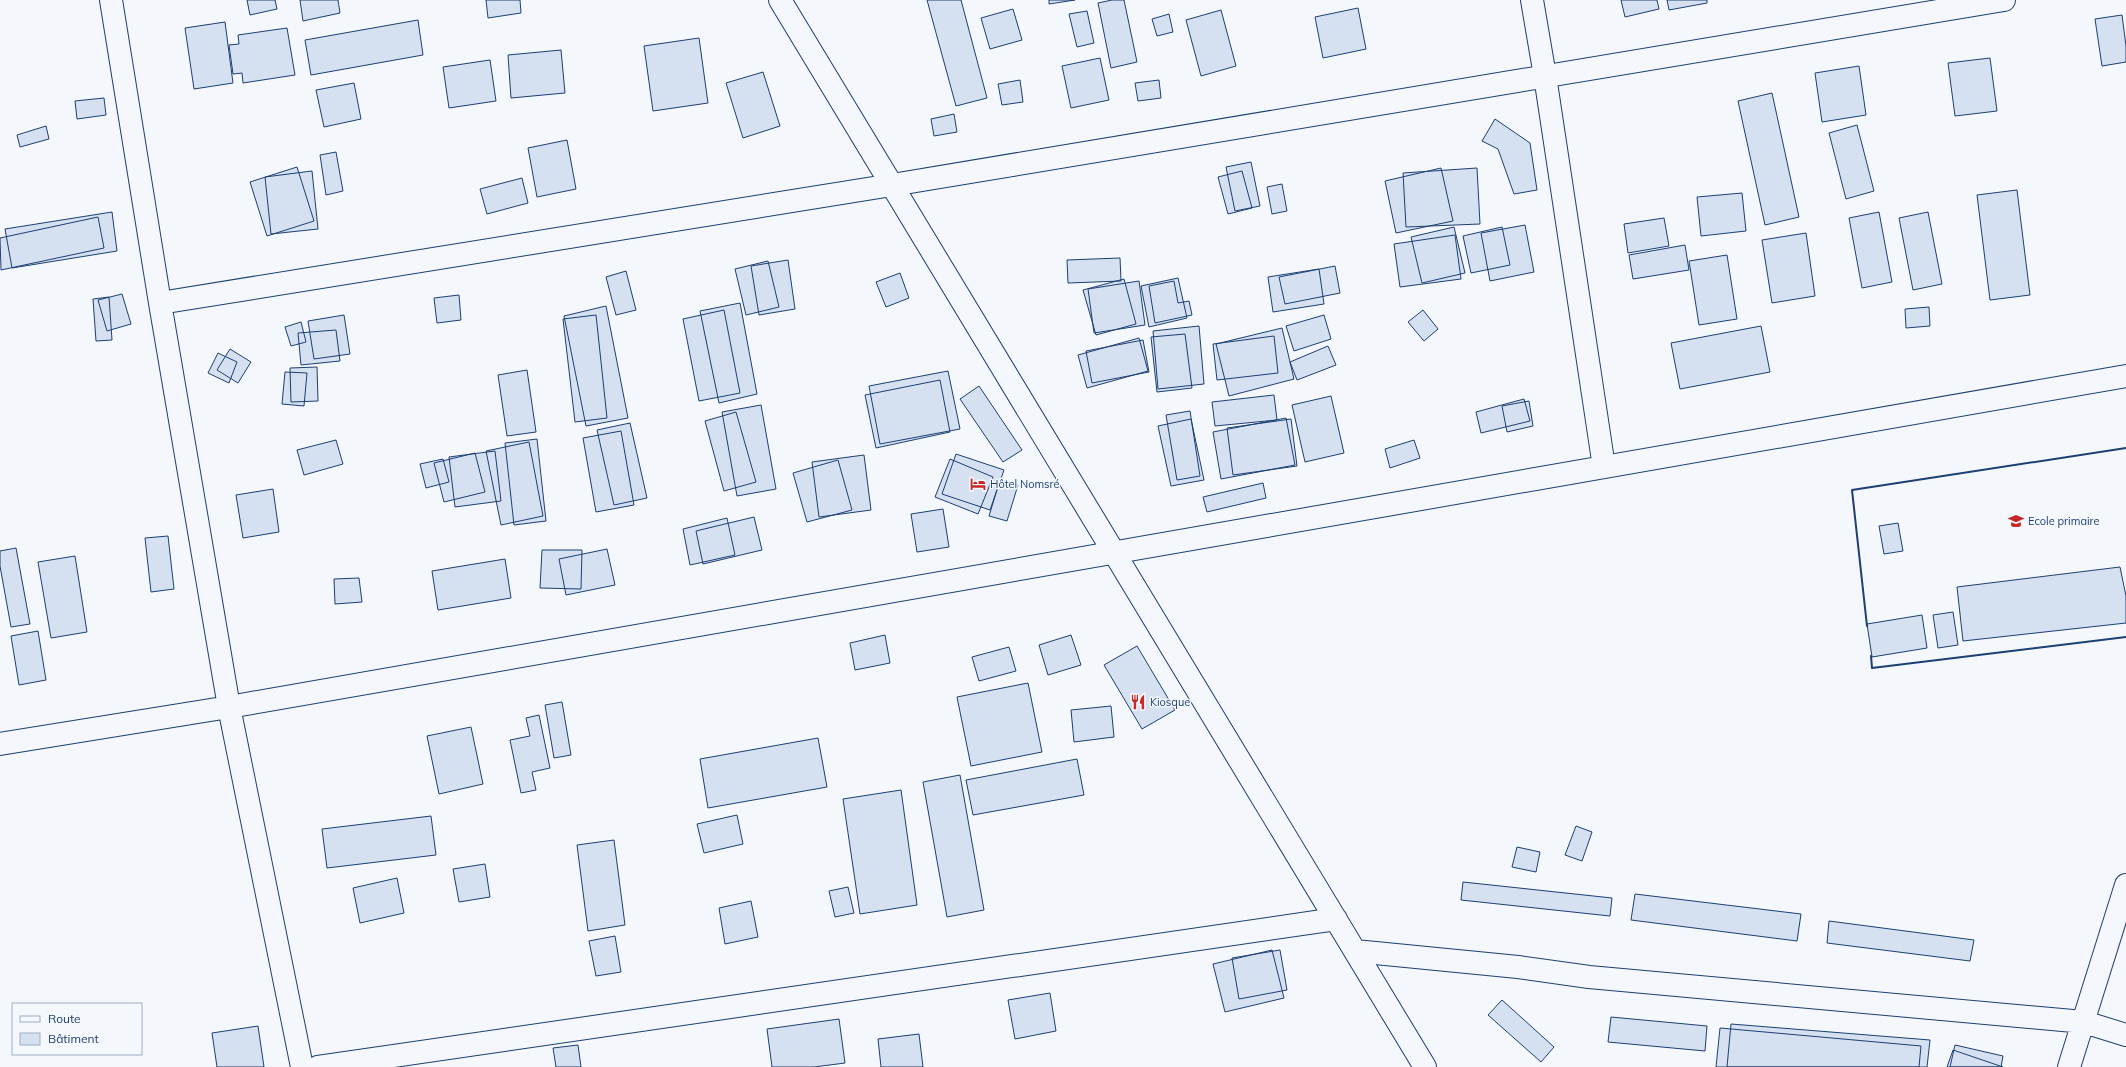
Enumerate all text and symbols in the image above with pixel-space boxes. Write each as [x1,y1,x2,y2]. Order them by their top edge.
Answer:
hotel icon: Hôtel Nomsré [969,475,987,493]
place label: Hôtel Nomsré [990,477,1059,491]
school or university icon: Ecole primaire [2007,512,2025,530]
place label: Ecole primaire [2028,514,2100,528]
restaurant icon: Kiosque [1129,693,1147,711]
place label: Kiosque [1150,695,1190,709]
legend [12,1003,142,1055]
text: Route [48,1011,81,1026]
text: Bâtiment [48,1031,99,1046]

